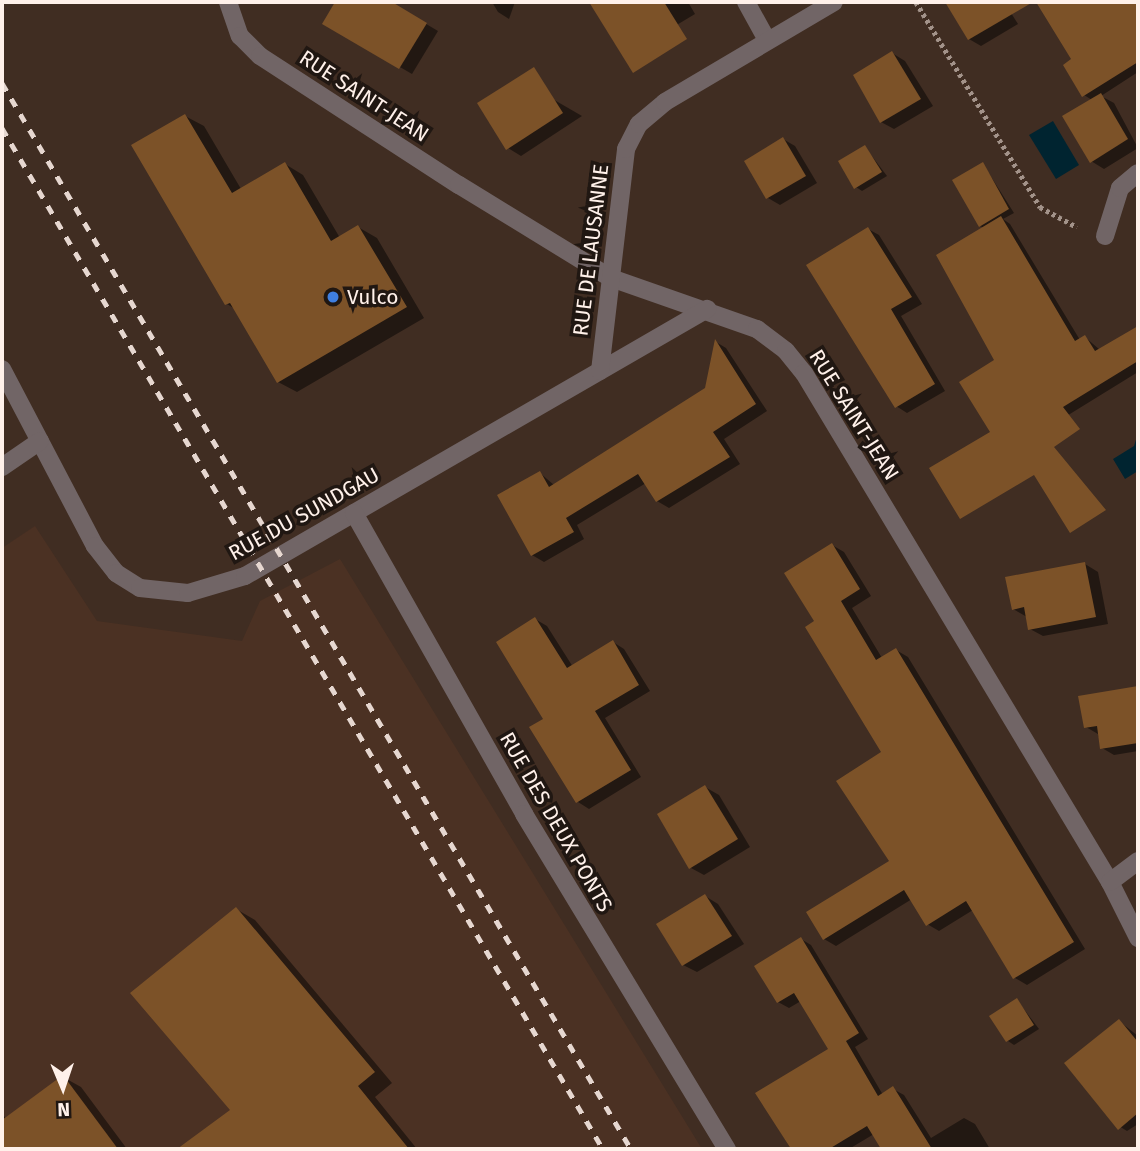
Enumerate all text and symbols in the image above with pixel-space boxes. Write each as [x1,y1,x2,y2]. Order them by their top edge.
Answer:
street label: RUE SAINT-JEAN [295,45,433,147]
street label: RUE DE LAUSANNE [568,163,614,337]
place label: Vulco [347,284,398,310]
marker: Vulco [325,289,341,305]
street label: RUE SAINT-JEAN [804,345,904,485]
street label: RUE DU SUNDGAU [224,462,384,566]
street label: RUE DES DEUX PONTS [494,728,618,916]
north arrow [28,1053,98,1123]
text: N [57,1098,70,1121]

